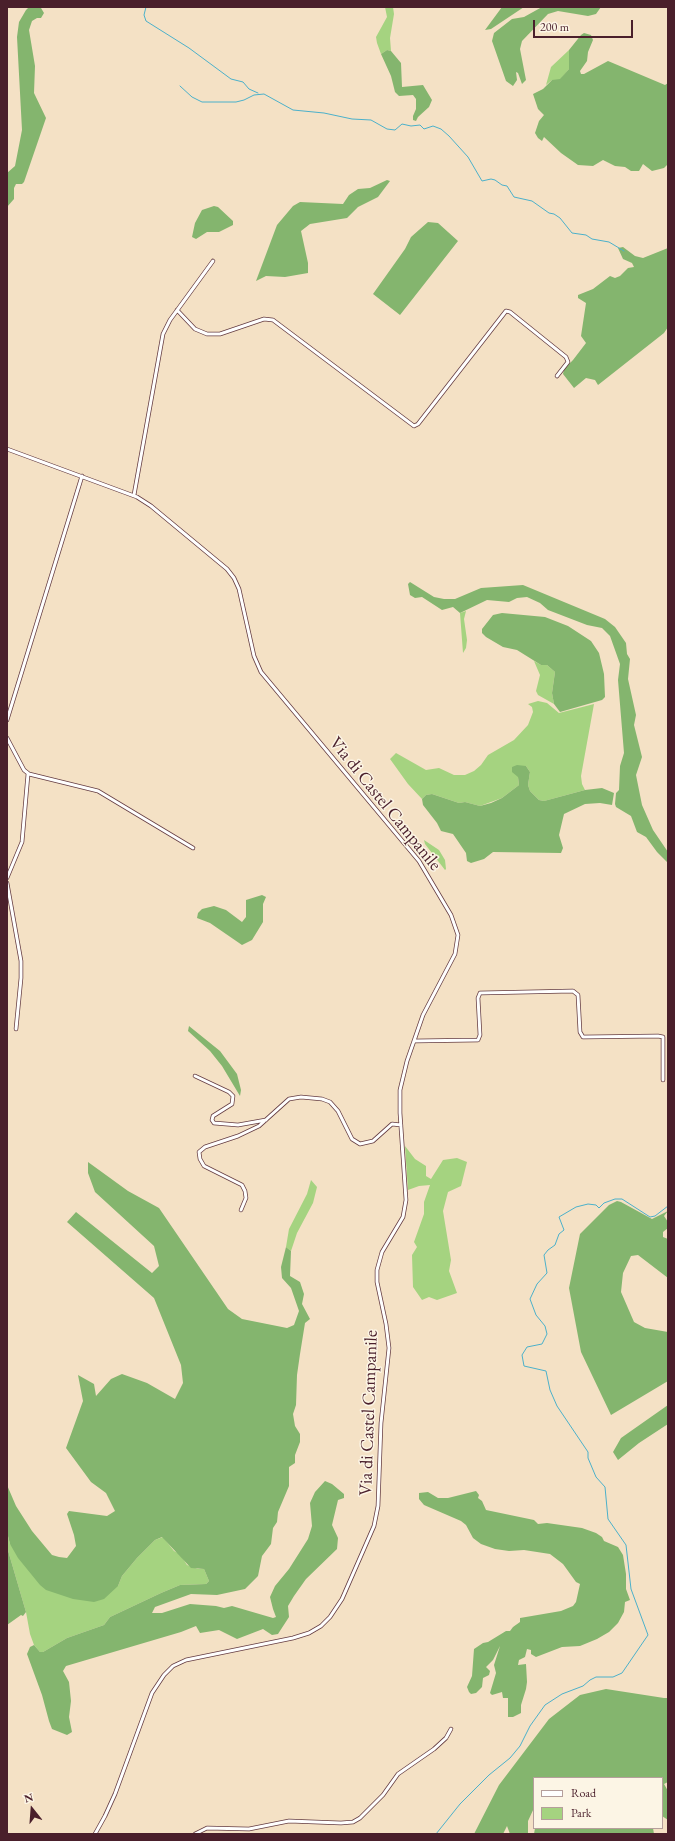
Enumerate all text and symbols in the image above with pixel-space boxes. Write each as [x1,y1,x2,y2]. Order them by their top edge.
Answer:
scale bar [535,12,635,38]
text: 200 m [540,19,569,35]
street label: Via di Castel Campanile [324,733,446,875]
street label: Via di Castel Campanile [355,1330,383,1496]
legend [533,1777,663,1829]
text: Road [571,1785,596,1801]
north arrow [12,1789,52,1829]
text: N [22,1790,35,1806]
text: Park [571,1805,591,1821]

